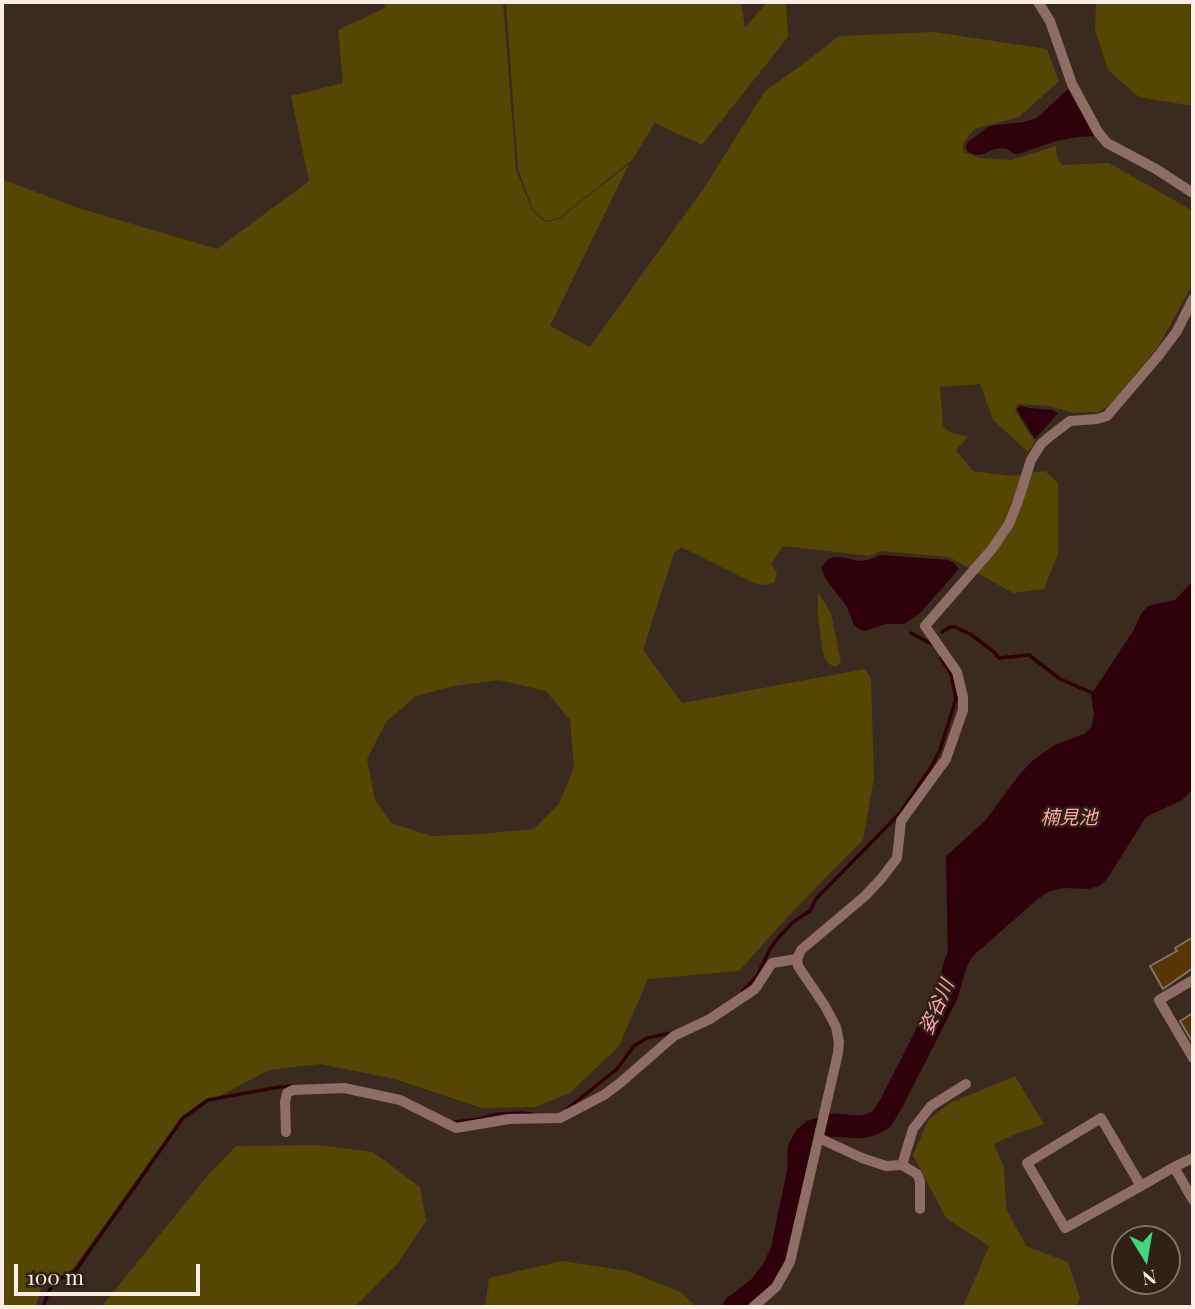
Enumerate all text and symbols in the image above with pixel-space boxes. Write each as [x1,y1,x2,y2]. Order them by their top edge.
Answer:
water label: 楠見池 [1041,807,1097,829]
water label: 姿谷川 [915,976,959,1038]
north arrow [1111,1225,1181,1295]
scale bar [18,1250,203,1294]
text: 100 m [27,1262,84,1290]
text: N [1140,1265,1159,1293]

